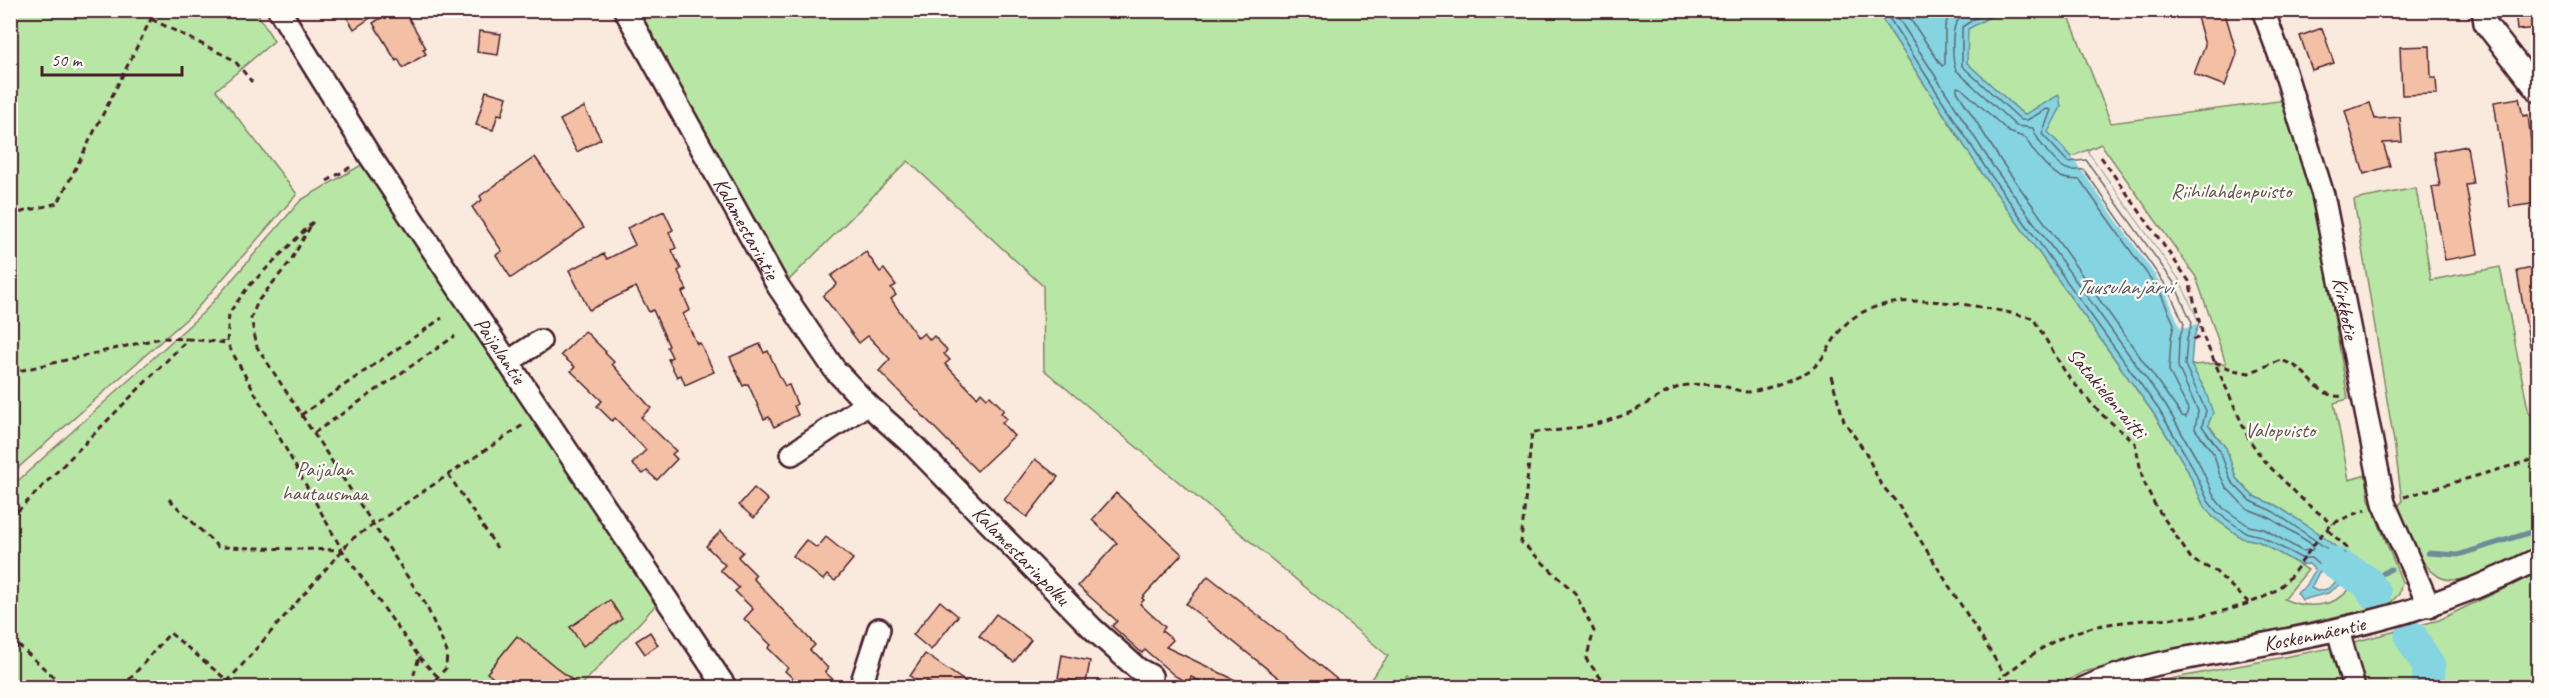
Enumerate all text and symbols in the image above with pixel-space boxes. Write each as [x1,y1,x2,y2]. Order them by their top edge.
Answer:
scale bar [42,39,182,77]
text: 50 m [51,49,84,71]
street label: Kalamestarintie [708,173,786,286]
park label: Riihilahdenpuisto [2171,178,2294,204]
water label: Tuusulanjärvi [2076,273,2178,301]
street label: Kirkkotie [2327,275,2365,344]
street label: Paijalantie [468,312,532,390]
street label: Satakielenraitti [2061,342,2155,446]
park label: Valopuisto [2245,417,2318,443]
park label: Paijalan hautausmaa [282,456,370,506]
street label: Kalamestarinpolku [967,500,1076,612]
street label: Koskenmäentie [2261,610,2369,657]

